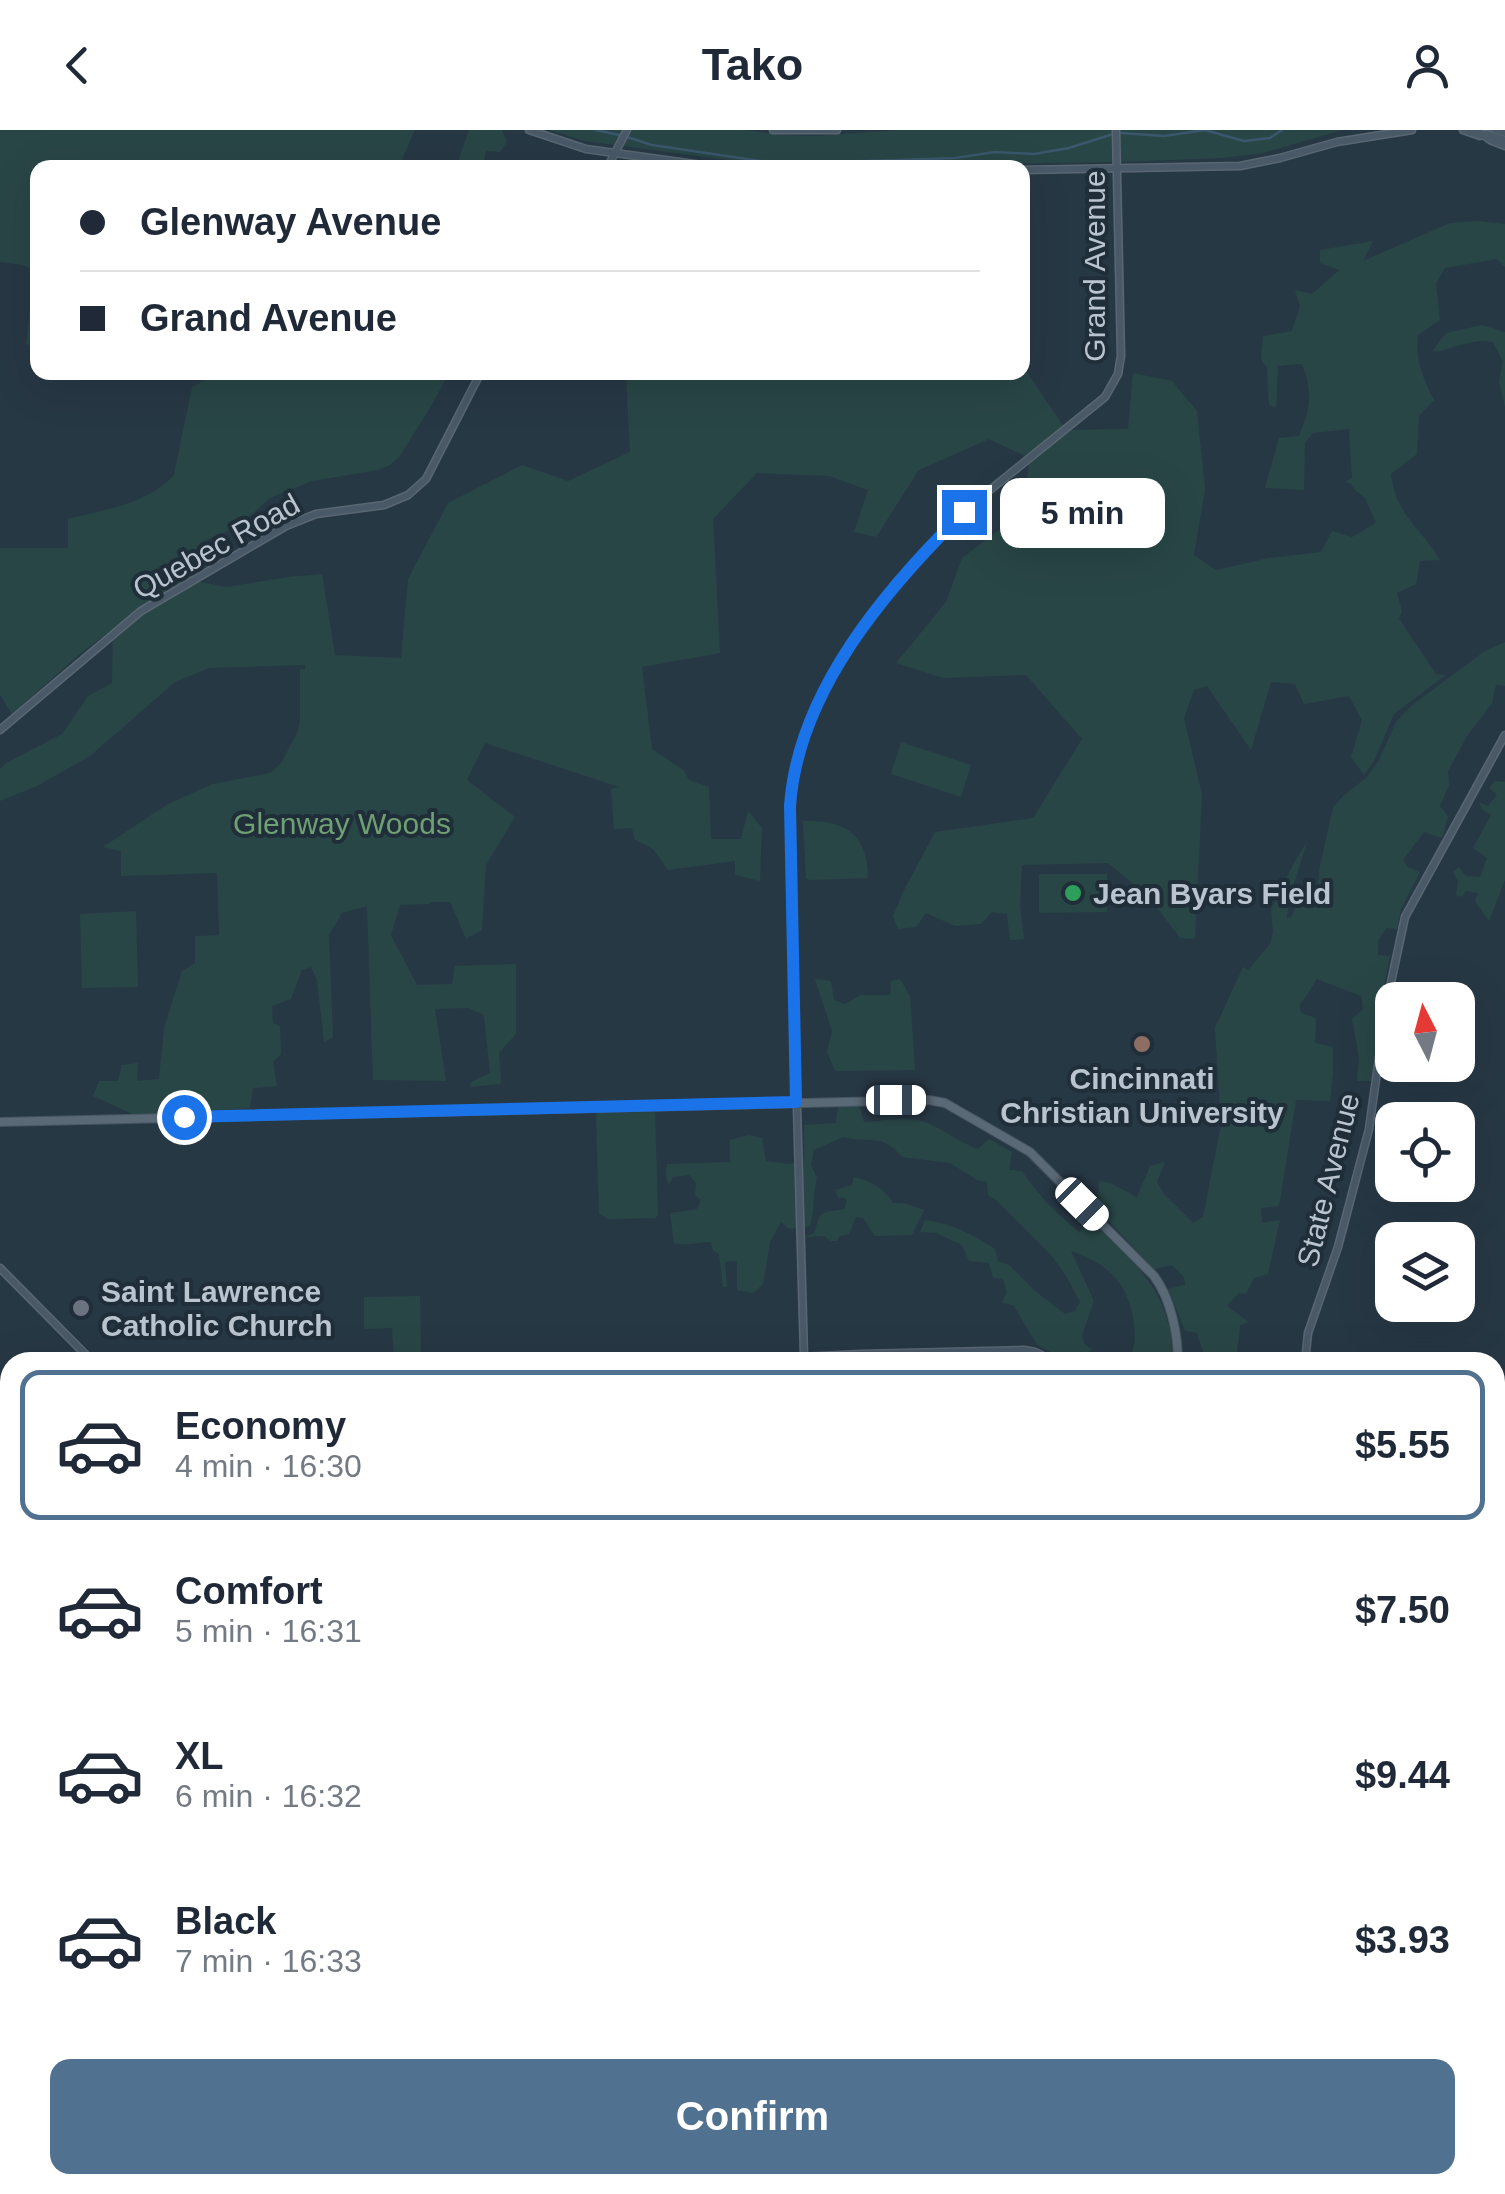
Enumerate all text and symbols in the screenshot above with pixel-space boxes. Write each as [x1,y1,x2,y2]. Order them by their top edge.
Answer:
icon: back [50,38,105,93]
icon: person [1400,38,1455,93]
text: Tako [702,39,803,90]
street label: Grand Avenue [1078,170,1111,362]
text: Glenway Avenue [140,201,441,243]
text: Grand Avenue [140,297,397,339]
callout: 5 min [999,477,1164,547]
street label: Quebec Road [127,487,305,605]
route end [942,490,987,535]
text: 5 min [1041,495,1124,531]
park label: Glenway Woods [233,807,451,840]
place label: Jean Byars Field [1093,877,1331,910]
marker: Jean Byars Field [1062,882,1084,904]
north arrow [1375,982,1475,1082]
map controls [1375,982,1475,1322]
marker: Cincinnati Christian University [1131,1033,1153,1055]
place label: Cincinnati Christian University [1000,1062,1284,1129]
car [866,1085,926,1115]
street label: State Avenue [1290,1090,1366,1270]
route start [162,1095,207,1140]
button: locate [1375,1102,1475,1202]
car [1050,1172,1114,1236]
button: layers [1375,1222,1475,1322]
place label: Saint Lawrence Catholic Church [101,1275,333,1342]
marker: Saint Lawrence Catholic Church [70,1297,92,1319]
icon: car [55,1400,145,1490]
text: Economy [175,1405,346,1447]
text: $5.55 [1355,1424,1450,1466]
text: 4 min · 16:30 [175,1448,362,1484]
icon: car [55,1565,145,1655]
text: Comfort [175,1570,323,1612]
text: $7.50 [1355,1589,1450,1631]
text: 5 min · 16:31 [175,1613,362,1649]
icon: car [55,1730,145,1820]
text: XL [175,1735,224,1777]
text: $9.44 [1355,1754,1450,1796]
text: 6 min · 16:32 [175,1778,362,1814]
icon: car [55,1895,145,1985]
text: Black [175,1900,276,1942]
text: $3.93 [1355,1919,1450,1961]
text: 7 min · 16:33 [175,1943,362,1979]
button: Confirm [50,2059,1455,2174]

